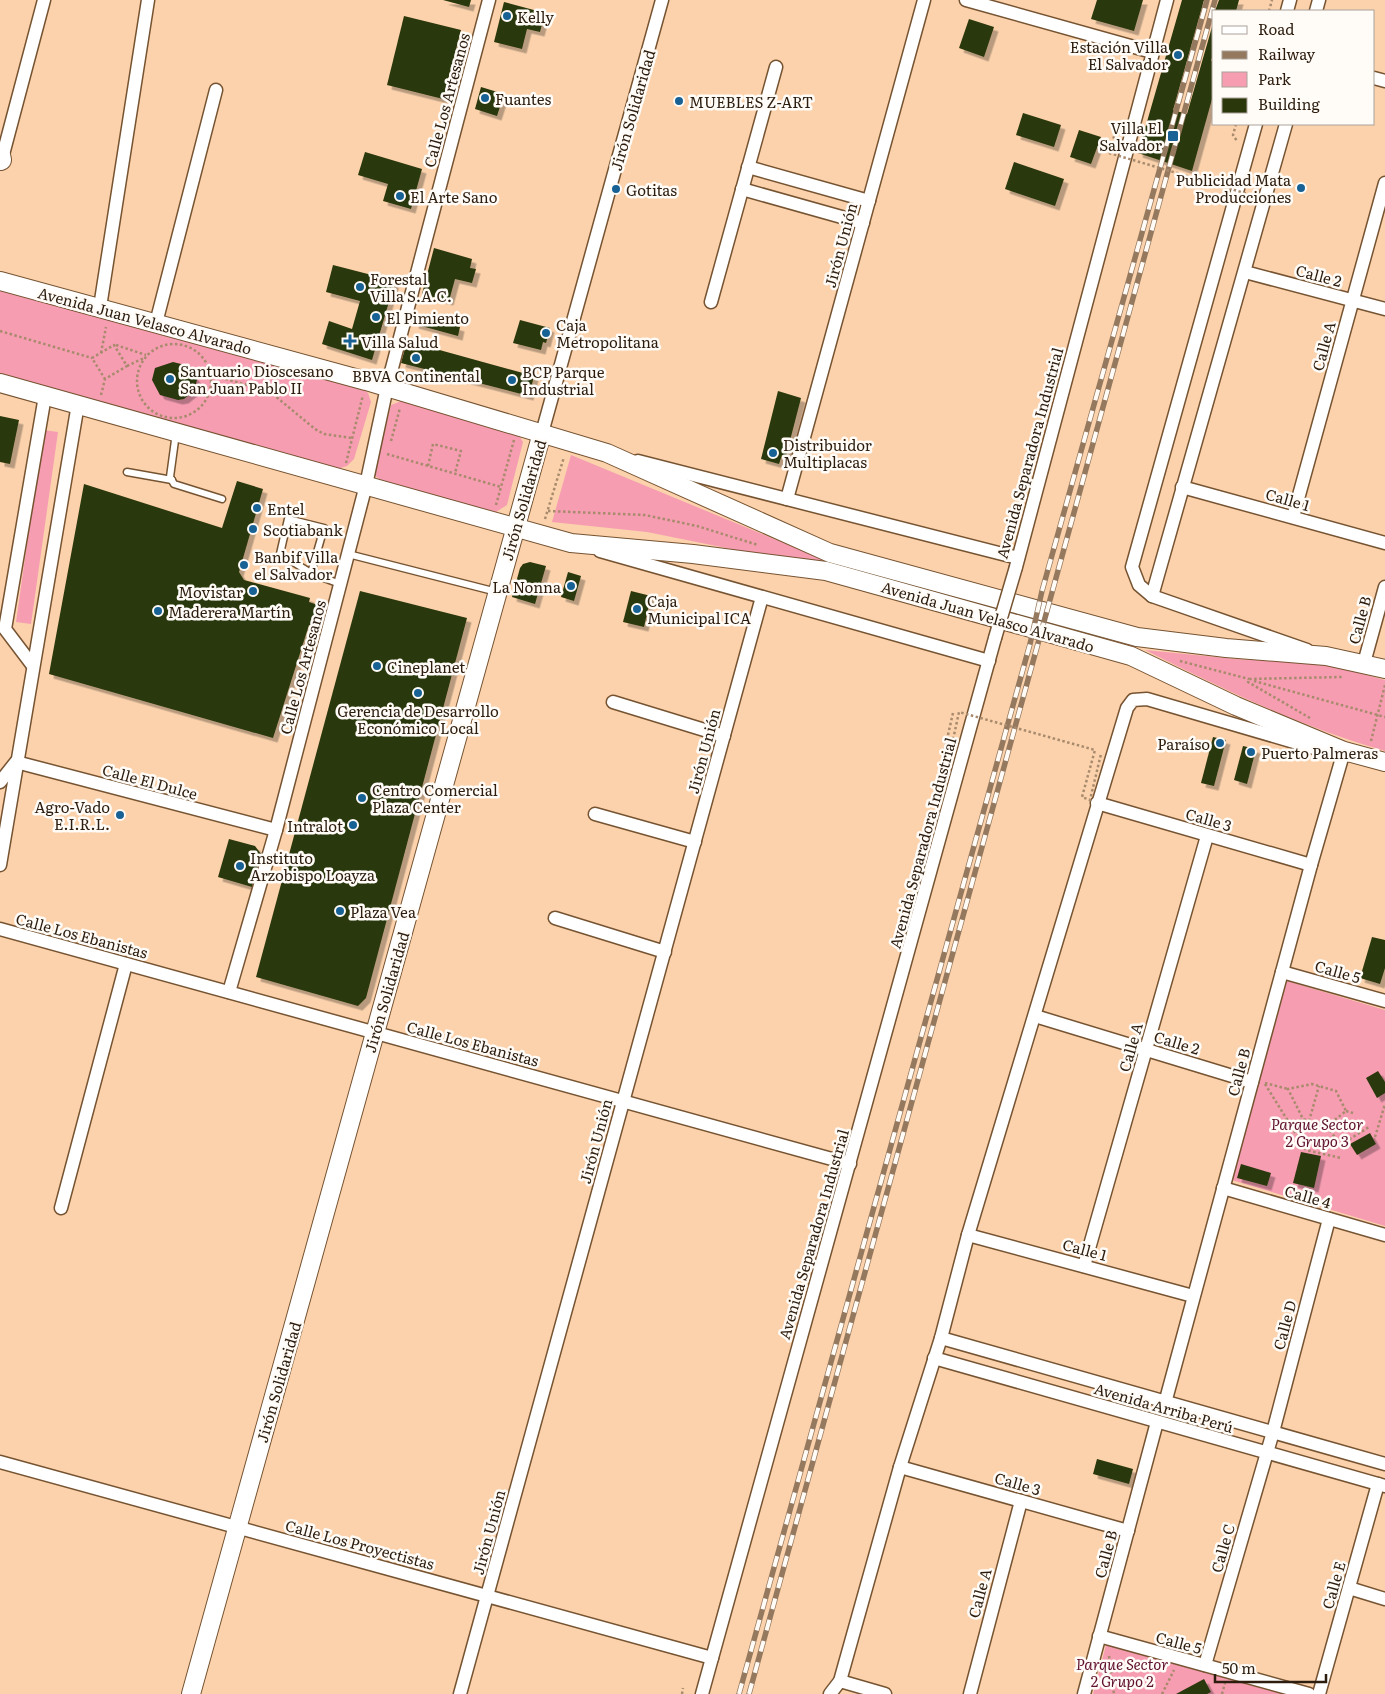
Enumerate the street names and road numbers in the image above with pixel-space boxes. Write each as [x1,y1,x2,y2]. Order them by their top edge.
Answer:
street label: Calle Los Artesanos [417,30,475,170]
street label: Jirón Solidaridad [604,47,660,173]
street label: Jirón Unión [818,200,862,290]
street label: Calle 2 [1293,258,1345,292]
street label: Avenida Juan Velasco Alvarado [36,280,255,360]
street label: Calle A [1305,319,1341,373]
street label: Avenida Separadora Industrial [990,345,1068,561]
street label: Jirón Solidaridad [495,437,551,563]
street label: Calle 1 [1263,482,1313,516]
street label: Avenida Juan Velasco Alvarado [879,575,1097,657]
street label: Calle B [1342,593,1376,647]
street label: Calle Los Artesanos [273,597,331,737]
street label: Jirón Unión [681,706,725,796]
street label: Avenida Separadora Industrial [883,735,961,951]
street label: Calle El Dulce [100,757,200,805]
street label: Calle 3 [1183,801,1235,837]
street label: Calle Los Ebanistas [14,906,151,964]
street label: Jirón Solidaridad [358,929,414,1055]
street label: Calle 5 [1312,954,1364,989]
street label: Calle Los Ebanistas [405,1014,542,1072]
street label: Calle A [1112,1020,1148,1074]
street label: Calle 2 [1151,1024,1203,1060]
street label: Calle B [1221,1045,1255,1099]
street label: Jirón Unión [573,1096,617,1186]
street label: Avenida Separadora Industrial [772,1126,854,1342]
street label: Calle 4 [1282,1178,1334,1214]
street label: Calle 1 [1060,1232,1110,1266]
street label: Calle D [1266,1298,1302,1352]
street label: Jirón Solidaridad [250,1319,306,1445]
street label: Avenida Arriba Perú [1092,1376,1237,1438]
street label: Calle 3 [992,1465,1044,1501]
street label: Jirón Unión [466,1487,510,1577]
street label: Calle Los Proyectistas [283,1513,437,1575]
street label: Calle C [1204,1521,1240,1575]
street label: Calle B [1088,1527,1122,1581]
street label: Calle E [1315,1558,1351,1612]
street label: Calle A [961,1566,997,1620]
street label: Calle 5 [1153,1625,1205,1659]

